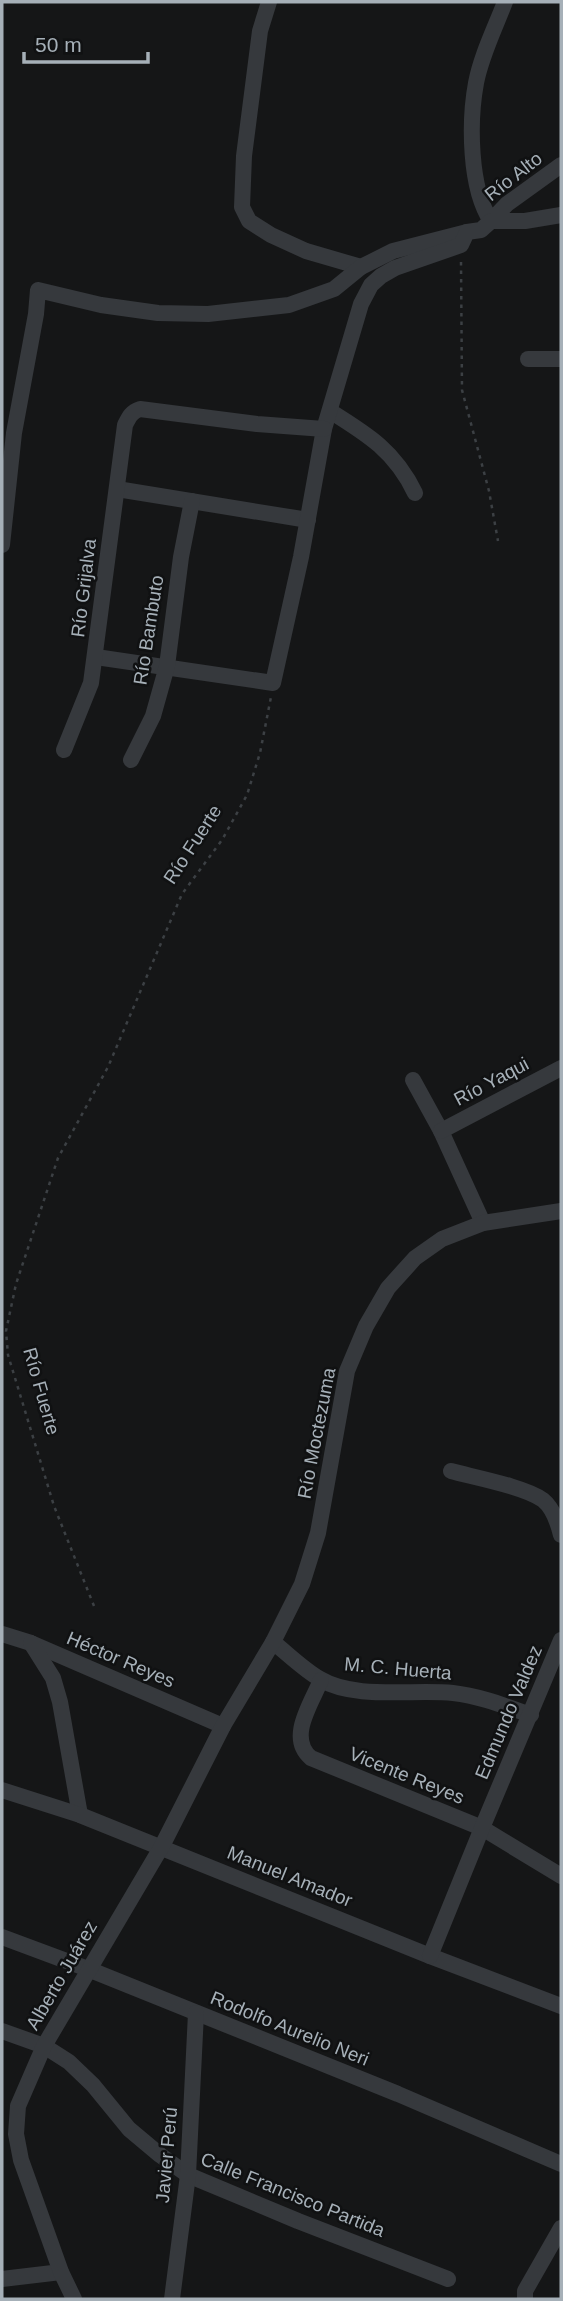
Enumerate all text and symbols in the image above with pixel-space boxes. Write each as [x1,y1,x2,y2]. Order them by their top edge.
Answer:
scale bar [24,21,149,65]
text: 50 m [35,33,82,56]
street label: Río Alto [481,148,546,205]
street label: Río Grijalva [67,537,100,639]
street label: Río Bambuto [129,574,168,686]
street label: Río Fuerte [159,801,226,888]
street label: Río Yaqui [450,1053,532,1110]
street label: Río Fuerte [19,1345,64,1437]
street label: Río Moctezuma [293,1365,340,1500]
street label: Héctor Reyes [64,1627,178,1692]
street label: Edmundo Valdez [471,1642,546,1782]
street label: M. C. Huerta [343,1653,453,1684]
street label: Vicente Reyes [346,1743,467,1808]
street label: Manuel Amador [224,1842,356,1911]
street label: Alberto Juárez [22,1917,101,2034]
street label: Rodolfo Aurelio Neri [208,1987,372,2070]
street label: Javier Perú [152,2106,181,2204]
street label: Calle Francisco Partida [198,2148,388,2241]

